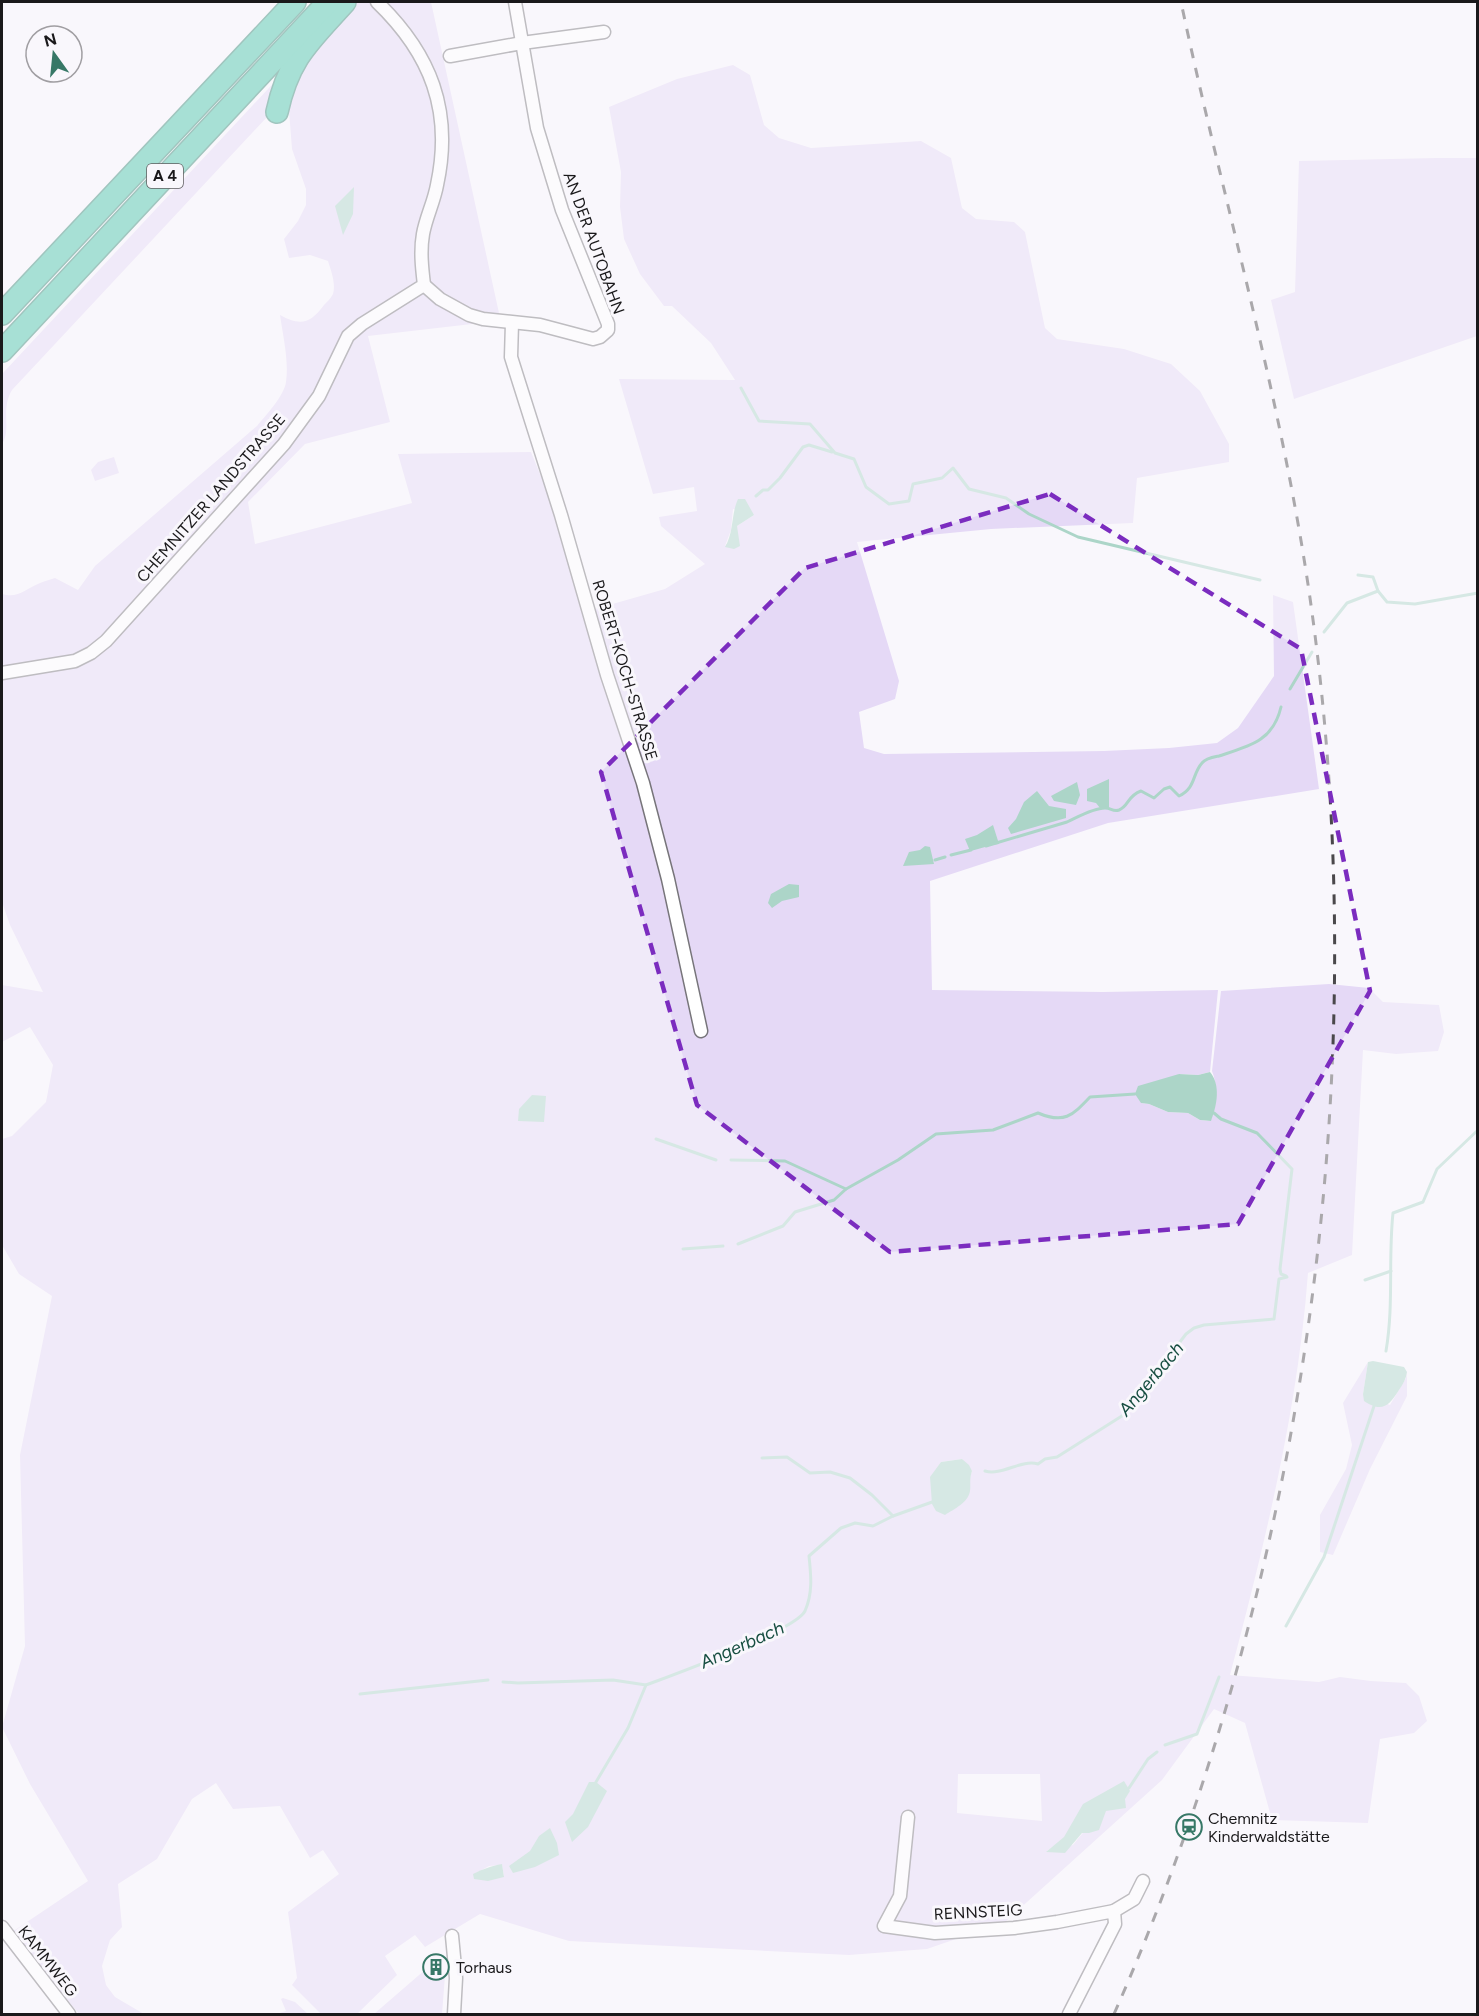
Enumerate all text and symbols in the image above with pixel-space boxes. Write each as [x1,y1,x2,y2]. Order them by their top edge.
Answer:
north arrow [24,24,84,84]
text: N [42,29,59,51]
road number: A 4 [147,164,183,188]
street label: AN DER AUTOBAHN [559,169,629,317]
street label: CHEMNITZER LANDSTRASSE [133,410,289,586]
street label: ROBERT-KOCH-STRASSE [588,577,662,763]
water label: Angerbach [1113,1338,1188,1421]
water label: Angerbach [696,1617,787,1674]
place label: Chemnitz Kinderwaldstätte [1208,1809,1330,1846]
station icon: Chemnitz Kinderwaldstätte [1174,1812,1204,1842]
street label: RENNSTEIG [933,1900,1023,1924]
street label: KAMMWEG [14,1922,82,2000]
building icon: Torhaus [421,1952,451,1982]
place label: Torhaus [456,1958,512,1977]

